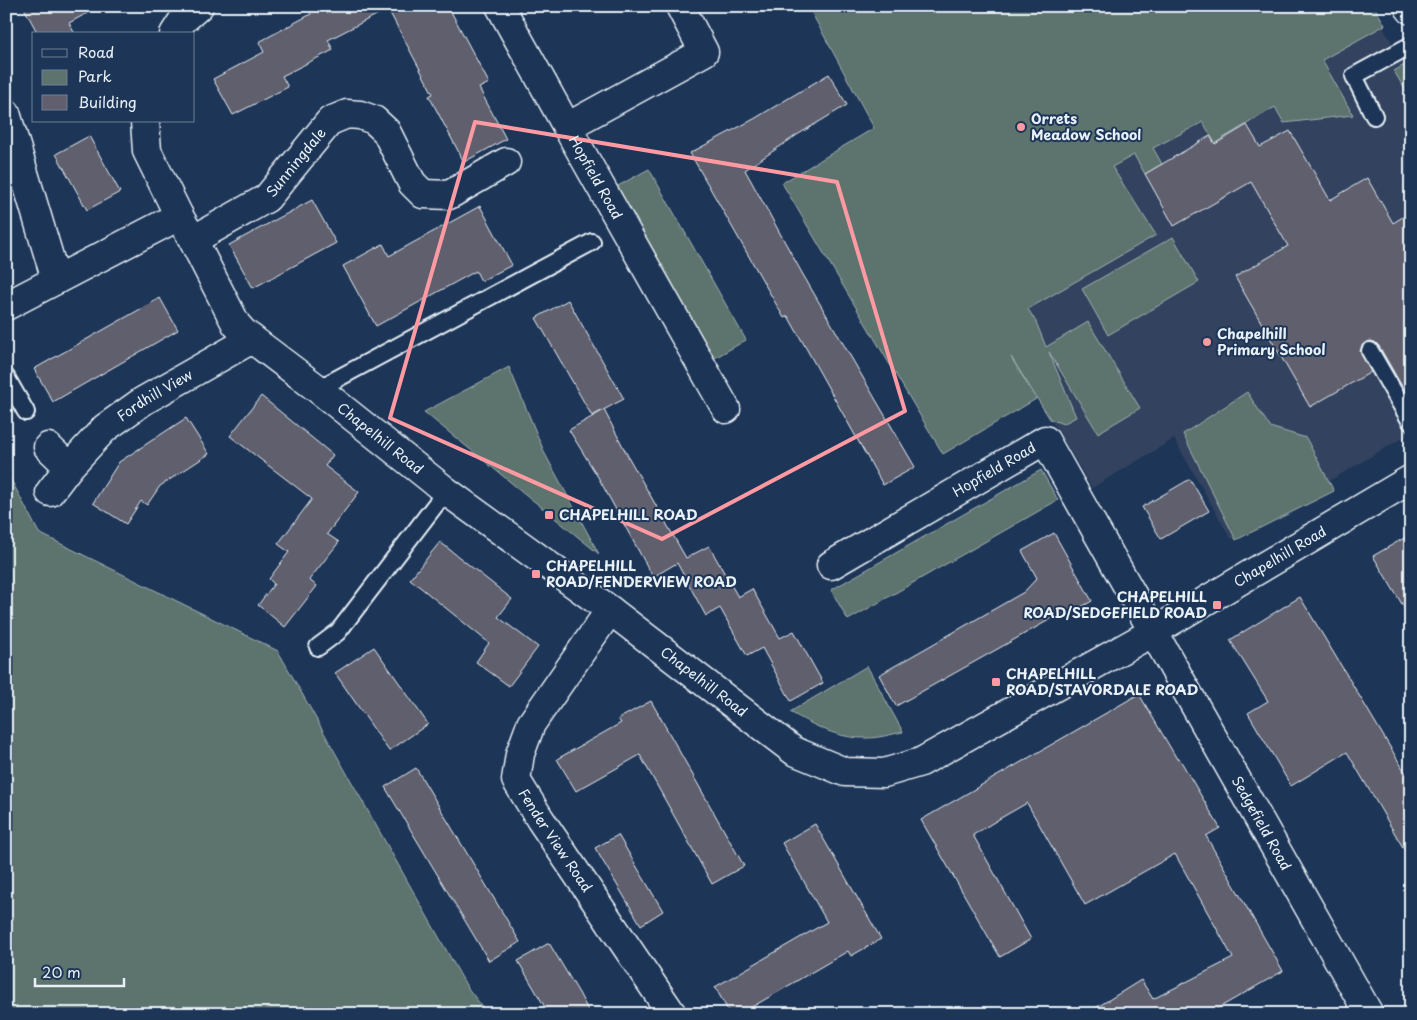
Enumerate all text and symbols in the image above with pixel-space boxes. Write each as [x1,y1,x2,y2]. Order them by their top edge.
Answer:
legend [32,32,195,122]
text: Road [78,40,114,63]
text: Park [78,64,112,87]
text: Building [78,90,137,113]
place label: Orrets Meadow School [1031,108,1141,145]
marker: Orrets Meadow School [1015,121,1027,133]
street label: Sunningdale [261,123,331,201]
street label: Hopfield Road [564,131,628,223]
place label: Chapelhill Primary School [1217,323,1326,360]
marker: Chapelhill Primary School [1201,336,1213,348]
street label: Fordhill View [112,364,196,426]
street label: Chapelhill Road [333,397,428,479]
street label: Hopfield Road [948,437,1040,502]
place label: CHAPELHILL ROAD [559,504,698,525]
marker: CHAPELHILL ROAD [543,509,555,521]
street label: Chapelhill Road [1229,520,1330,592]
place label: CHAPELHILL ROAD/FENDERVIEW ROAD [546,555,737,592]
marker: CHAPELHILL ROAD/FENDERVIEW ROAD [530,568,542,580]
place label: CHAPELHILL ROAD/SEDGEFIELD ROAD [1023,586,1207,623]
marker: CHAPELHILL ROAD/SEDGEFIELD ROAD [1211,599,1223,611]
street label: Chapelhill Road [656,641,752,722]
place label: CHAPELHILL ROAD/STAVORDALE ROAD [1006,663,1199,700]
marker: CHAPELHILL ROAD/STAVORDALE ROAD [990,676,1002,688]
street label: Sedgefield Road [1227,772,1297,874]
street label: Fender View Road [514,784,598,896]
scale bar [35,955,124,987]
text: 20 m [42,960,81,983]

